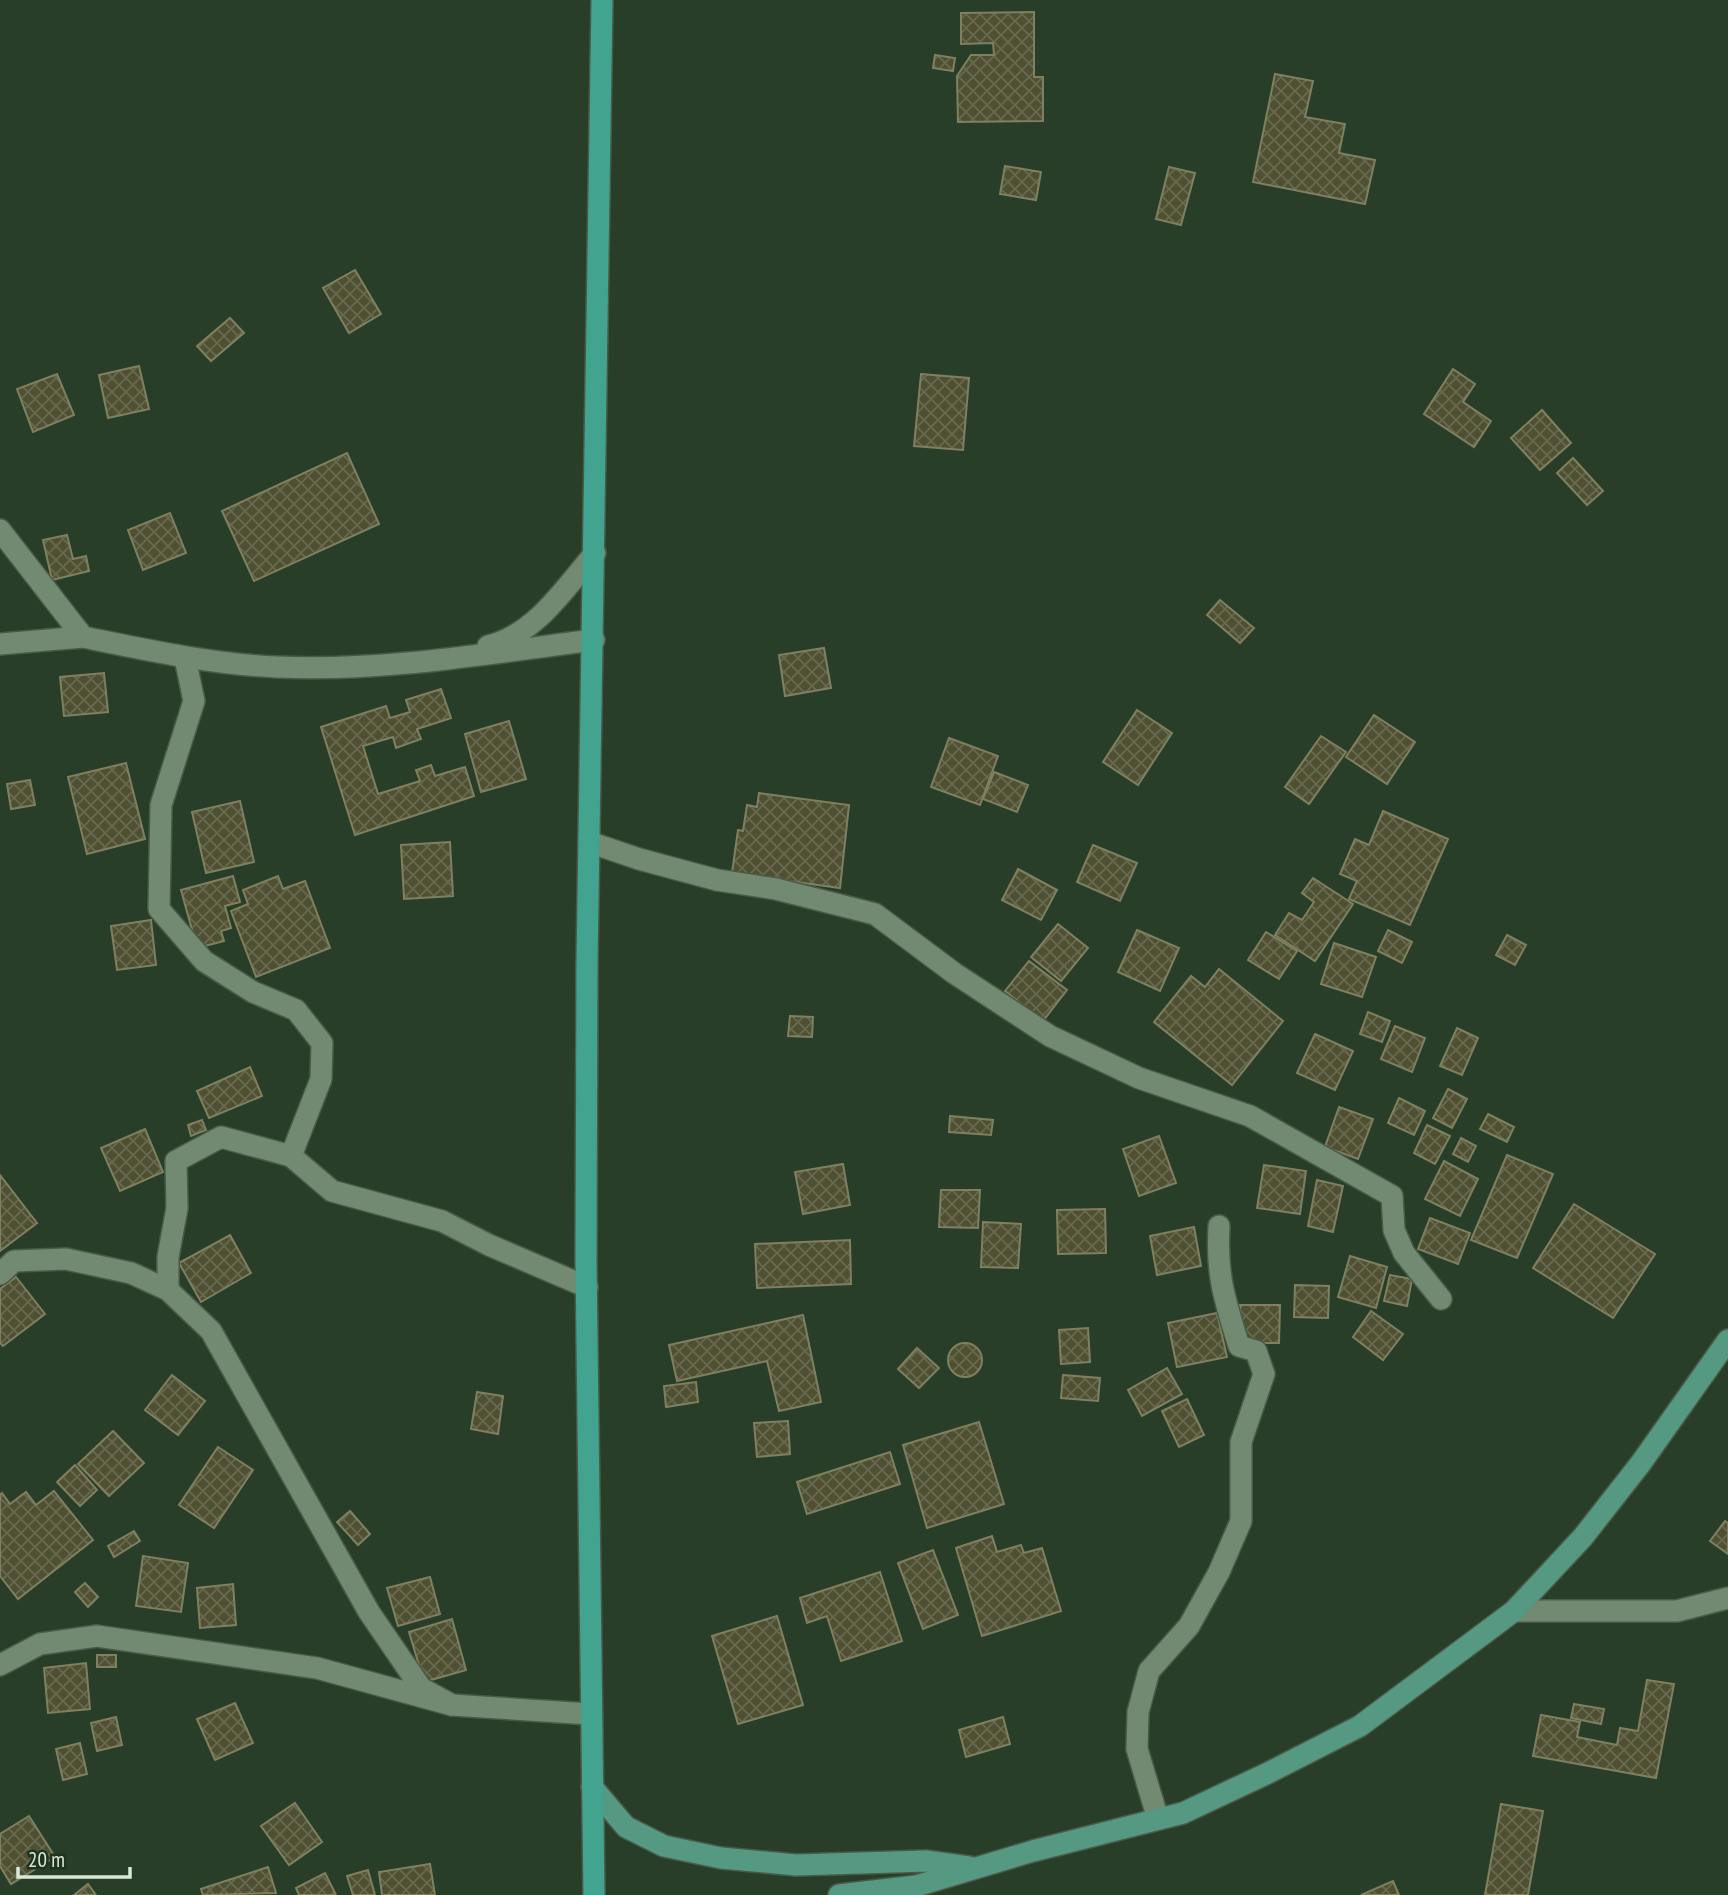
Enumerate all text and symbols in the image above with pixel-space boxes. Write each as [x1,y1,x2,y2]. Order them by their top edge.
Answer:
scale bar [18,1836,130,1880]
text: 20 m [28,1846,65,1873]

